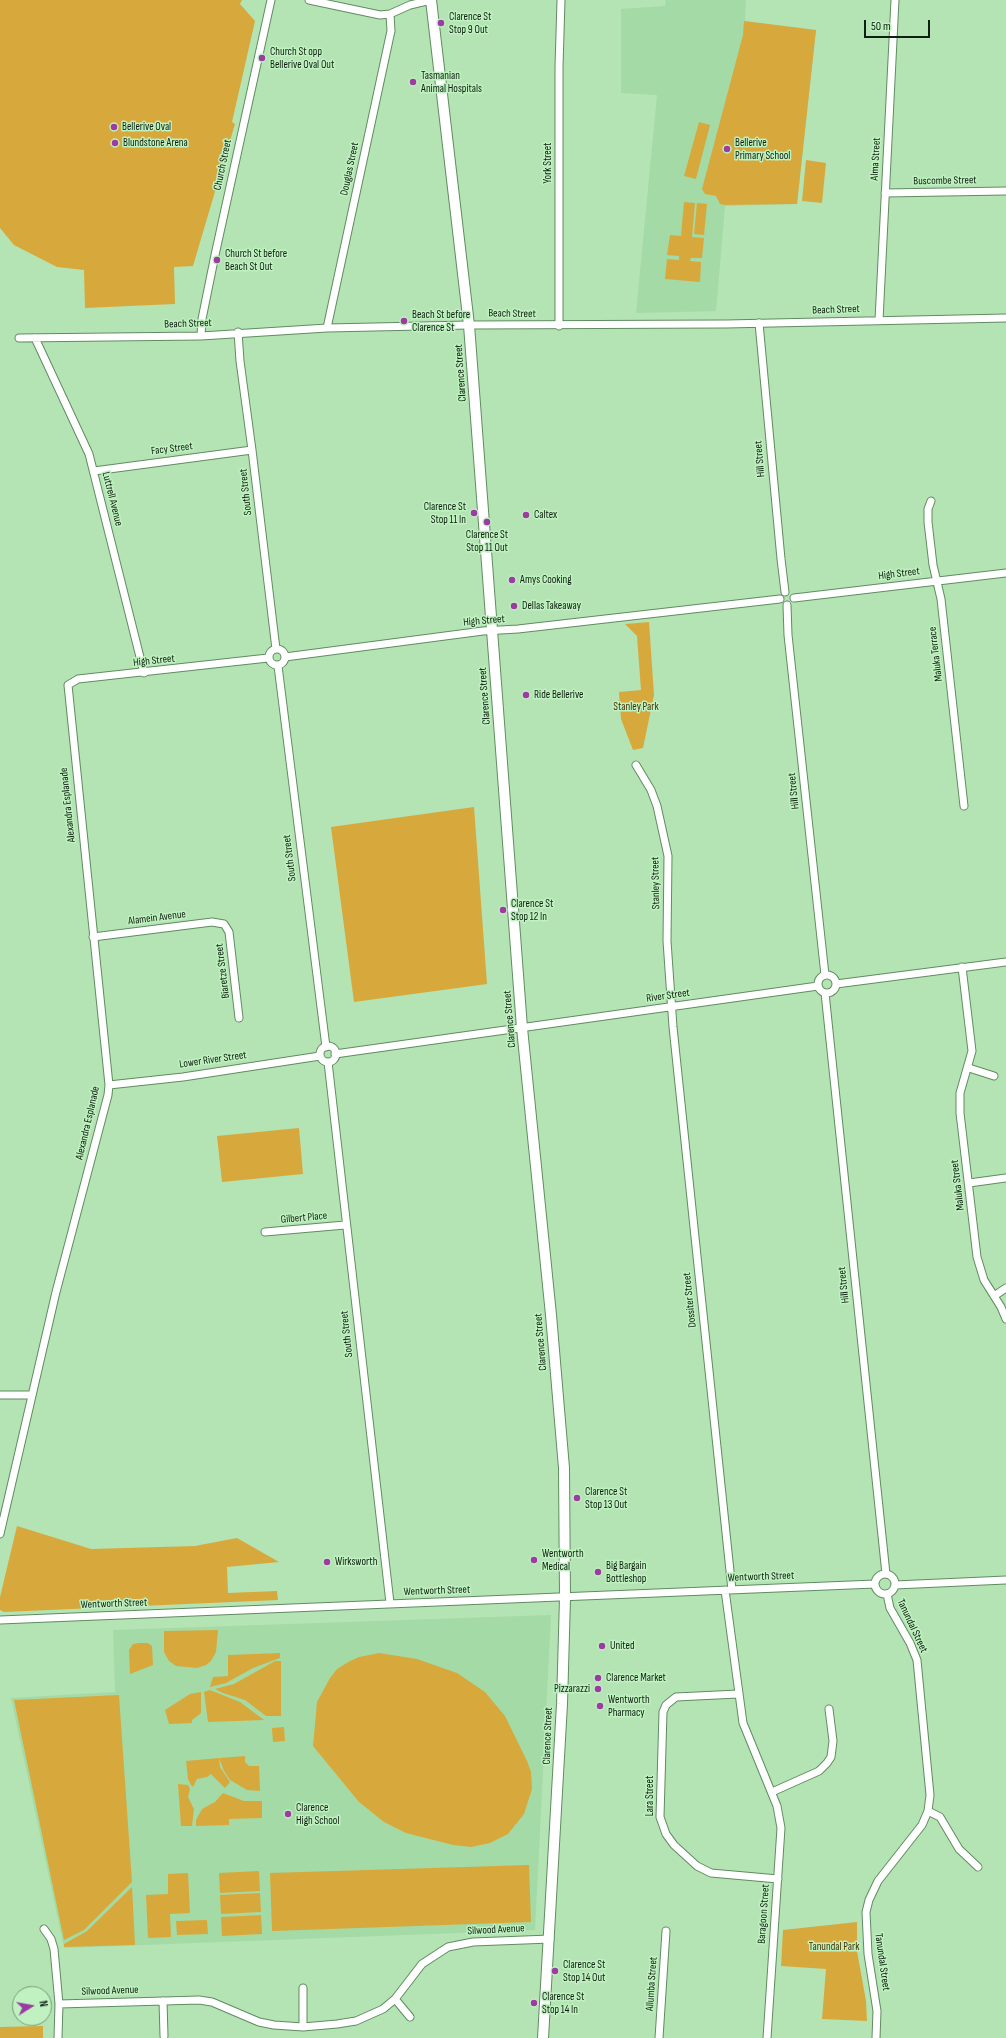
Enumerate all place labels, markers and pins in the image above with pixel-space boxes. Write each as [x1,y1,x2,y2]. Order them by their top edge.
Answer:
place label: Clarence St Stop 9 Out [449,10,491,36]
marker: Clarence St Stop 9 Out [436,18,446,28]
place label: Church St opp Bellerive Oval Out [270,45,334,71]
marker: Church St opp Bellerive Oval Out [257,53,267,63]
place label: Tasmanian Animal Hospitals [421,69,482,95]
marker: Tasmanian Animal Hospitals [408,77,418,87]
place label: Bellerive Oval [122,120,171,134]
marker: Bellerive Oval [109,122,119,132]
place label: Blundstone Arena [123,136,188,150]
place label: Bellerive Primary School [735,136,790,162]
marker: Blundstone Arena [110,138,120,148]
marker: Bellerive Primary School [722,144,732,154]
place label: Church St before Beach St Out [225,247,287,273]
marker: Church St before Beach St Out [212,255,222,265]
place label: Beach St before Clarence St [412,308,470,334]
marker: Beach St before Clarence St [399,316,409,326]
place label: Clarence St Stop 11 In [424,500,466,526]
marker: Clarence St Stop 11 In [469,508,479,518]
place label: Caltex [534,508,557,522]
marker: Caltex [521,510,531,520]
marker: Clarence St Stop 11 Out [482,517,492,527]
place label: Clarence St Stop 11 Out [466,528,508,554]
place label: Amys Cooking [520,573,572,587]
marker: Amys Cooking [507,575,517,585]
place label: Dellas Takeaway [522,599,581,613]
marker: Dellas Takeaway [509,601,519,611]
place label: Ride Bellerive [534,688,584,702]
marker: Ride Bellerive [521,690,531,700]
place label: Clarence St Stop 12 In [511,897,553,923]
marker: Clarence St Stop 12 In [498,905,508,915]
place label: Clarence St Stop 13 Out [585,1485,627,1511]
marker: Clarence St Stop 13 Out [572,1493,582,1503]
place label: Wentworth Medical [542,1547,584,1573]
place label: Wirksworth [335,1555,377,1569]
marker: Wentworth Medical [529,1555,539,1565]
marker: Wirksworth [322,1557,332,1567]
place label: Big Bargain Bottleshop [606,1559,646,1585]
marker: Big Bargain Bottleshop [593,1567,603,1577]
place label: United [610,1639,634,1653]
marker: United [597,1641,607,1651]
place label: Clarence Market [606,1671,666,1685]
marker: Clarence Market [593,1673,603,1683]
place label: Pizzarazzi [554,1682,590,1696]
marker: Pizzarazzi [593,1684,603,1694]
place label: Wentworth Pharmacy [608,1693,650,1719]
marker: Wentworth Pharmacy [595,1701,605,1711]
place label: Clarence High School [296,1801,339,1827]
marker: Clarence High School [283,1809,293,1819]
place label: Clarence St Stop 14 Out [563,1958,605,1984]
marker: Clarence St Stop 14 Out [550,1966,560,1976]
place label: Clarence St Stop 14 In [542,1990,584,2016]
marker: Clarence St Stop 14 In [529,1998,539,2008]

